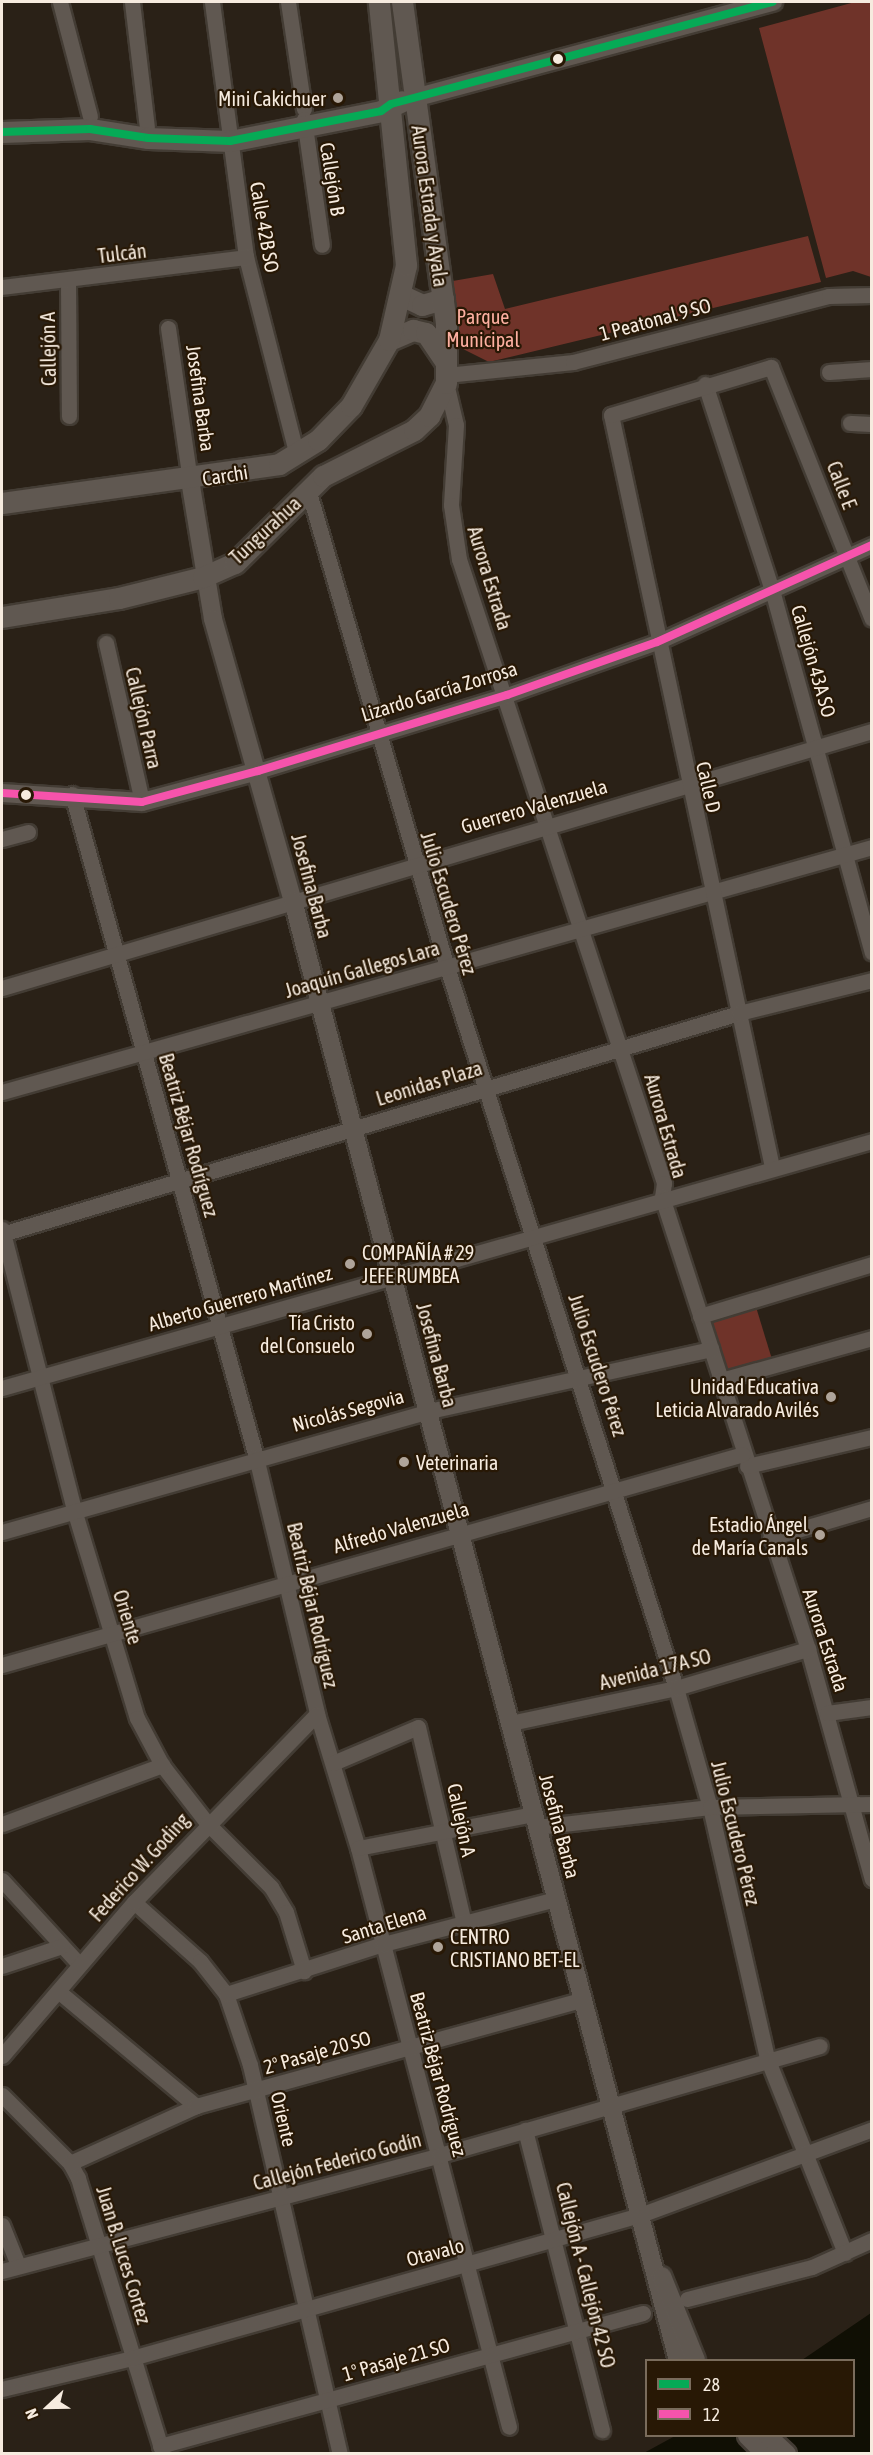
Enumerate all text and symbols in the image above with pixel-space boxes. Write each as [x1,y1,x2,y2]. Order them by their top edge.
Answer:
unlabelled marker [552,53,564,65]
place label: Mini Cakichuer [218,86,326,110]
marker: Mini Cakichuer [331,91,345,105]
street label: Aurora Estrada y Ayala [407,124,453,288]
street label: Callejón B [315,141,351,217]
street label: Calle 42B SO [245,180,285,274]
street label: Tulcán [96,238,148,268]
street label: 1 Peatonal 9 SO [597,293,713,345]
park label: Parque Municipal [446,304,520,351]
street label: Callejón A [35,312,61,386]
street label: Josefina Barba [182,343,220,453]
street label: Calle E [822,458,862,512]
street label: Carchi [200,460,250,490]
street label: Tungurahua [224,491,306,569]
street label: Aurora Estrada [463,523,517,633]
street label: Callejón 43A SO [787,602,841,720]
street label: Lizardo García Zorrosa [358,656,520,726]
street label: Callejón Parra [121,665,167,771]
street label: Calle D [691,759,727,815]
street label: Guerrero Valenzuela [458,774,610,838]
unlabelled marker [20,789,32,801]
street label: Julio Escudero Pérez [416,829,482,977]
street label: Josefina Barba [287,831,337,941]
street label: Joaquín Gallegos Lara [282,935,442,1003]
street label: Beatriz Béjar Rodríguez [154,1050,224,1220]
street label: Leonidas Plaza [373,1055,485,1111]
street label: Aurora Estrada [640,1071,692,1181]
place label: COMPAÑÍA # 29 JEFE RUMBEA [362,1240,474,1287]
marker: COMPAÑÍA # 29 JEFE RUMBEA [343,1257,357,1271]
street label: Alberto Guerrero Martínez [145,1260,335,1336]
street label: Julio Escudero Pérez [564,1291,632,1439]
street label: Josefina Barba [412,1300,462,1410]
place label: Tía Cristo del Consuelo [260,1310,355,1357]
marker: Tía Cristo del Consuelo [360,1327,374,1341]
place label: Unidad Educativa Leticia Alvarado Avilés [655,1374,819,1421]
street label: Nicolás Segovia [290,1384,406,1436]
marker: Unidad Educativa Leticia Alvarado Avilés [824,1390,838,1404]
place label: Veterinaria [416,1450,498,1474]
marker: Veterinaria [397,1455,411,1469]
street label: Alfredo Valenzuela [330,1496,472,1558]
place label: Estadio Ángel de María Canals [692,1512,808,1559]
street label: Beatriz Béjar Rodríguez [282,1520,344,1690]
marker: Estadio Ángel de María Canals [813,1528,827,1542]
street label: Aurora Estrada [798,1585,854,1695]
street label: Oriente [108,1587,148,1647]
street label: Avenida 17A SO [597,1644,713,1694]
street label: Julio Escudero Pérez [706,1758,766,1908]
street label: Josefina Barba [535,1771,585,1881]
street label: Callejón A [443,1781,481,1859]
street label: Federico W. Goding [84,1808,194,1926]
street label: Santa Elena [339,1900,429,1948]
place label: CENTRO CRISTIANO BET-EL [450,1924,579,1971]
marker: CENTRO CRISTIANO BET-EL [431,1940,445,1954]
street label: Beatriz Béjar Rodríguez [406,1989,472,2159]
street label: 2º Pasaje 20 SO [261,2025,373,2079]
street label: Oriente [266,2089,302,2149]
street label: Callejón Federico Godín [250,2127,424,2195]
street label: Callejón A - Callejón 42 SO [551,2180,621,2370]
street label: Juan B. Luces Cortez [92,2183,156,2327]
street label: Otavalo [404,2233,466,2271]
street label: 1º Pasaje 21 SO [340,2332,452,2386]
legend [645,2359,855,2437]
text: 28 [703,2374,720,2395]
north arrow [18,2377,78,2437]
text: 12 [703,2404,720,2425]
text: N [21,2406,41,2422]

